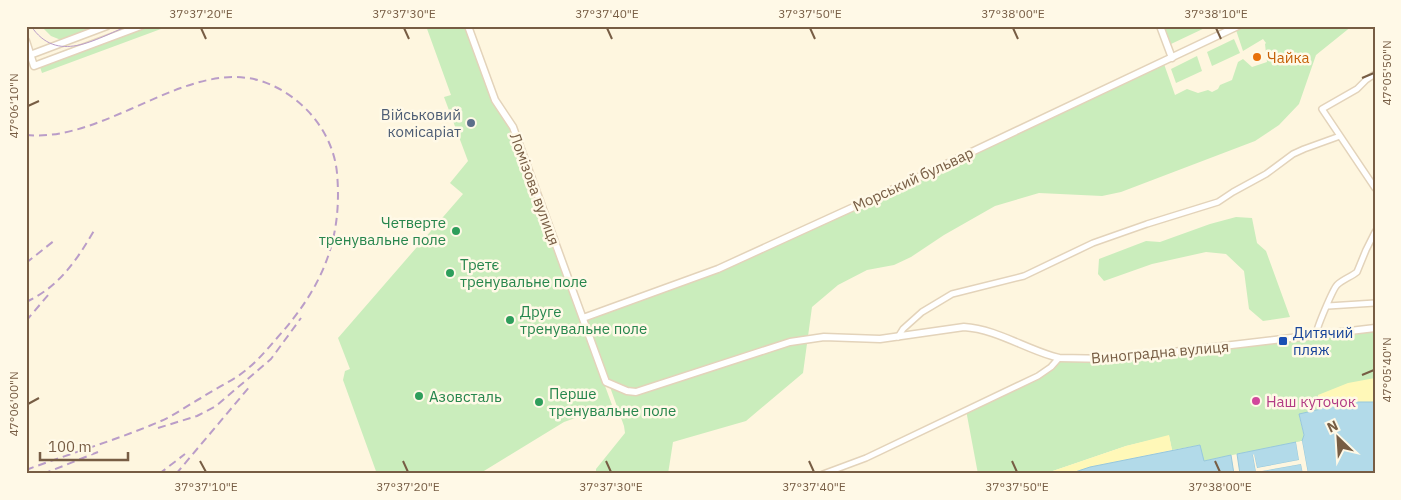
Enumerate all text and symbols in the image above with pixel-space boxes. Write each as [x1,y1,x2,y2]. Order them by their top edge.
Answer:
text: 37°37'20"E [169,6,233,21]
text: 37°37'30"E [372,6,436,21]
text: 37°37'40"E [575,6,639,21]
text: 37°37'50"E [778,6,842,21]
text: 37°38'00"E [981,6,1045,21]
text: 37°38'10"E [1184,6,1248,21]
text: 47°05'50"N [1379,40,1394,106]
place label: Чайка [1267,48,1310,67]
marker: Чайка [1251,51,1263,63]
text: 47°06'10"N [6,73,21,139]
place label: Військовий комісаріат [381,105,461,141]
marker: Військовий комісаріат [465,117,477,129]
street label: Ломізова вулиця [506,130,564,248]
street label: Морський бульвар [850,143,976,215]
place label: Четверте тренувальне поле [319,213,446,249]
marker: Четверте тренувальне поле [450,225,462,237]
place label: Третє тренувальне поле [460,255,587,291]
marker: Третє тренувальне поле [444,267,456,279]
place label: Друге тренувальне поле [520,302,647,338]
marker: Друге тренувальне поле [504,314,516,326]
place label: Дитячий пляж [1293,323,1353,359]
marker: Дитячий пляж [1277,335,1289,347]
street label: Виноградна вулиця [1090,336,1230,368]
text: 47°05'40"N [1379,337,1394,403]
text: 47°06'00"N [6,371,21,437]
place label: Перше тренувальне поле [549,384,676,420]
place label: Азовсталь [429,387,502,406]
marker: Азовсталь [413,390,425,402]
place label: Наш куточок [1266,392,1356,411]
marker: Наш куточок [1250,395,1262,407]
marker: Перше тренувальне поле [533,396,545,408]
north arrow [1314,412,1364,462]
text: N [1324,416,1341,437]
scale bar [40,430,128,462]
text: 100 m [48,437,92,456]
text: 37°37'10"E [174,479,238,494]
text: 37°37'20"E [376,479,440,494]
text: 37°37'30"E [579,479,643,494]
text: 37°37'40"E [782,479,846,494]
text: 37°37'50"E [985,479,1049,494]
text: 37°38'00"E [1188,479,1252,494]

